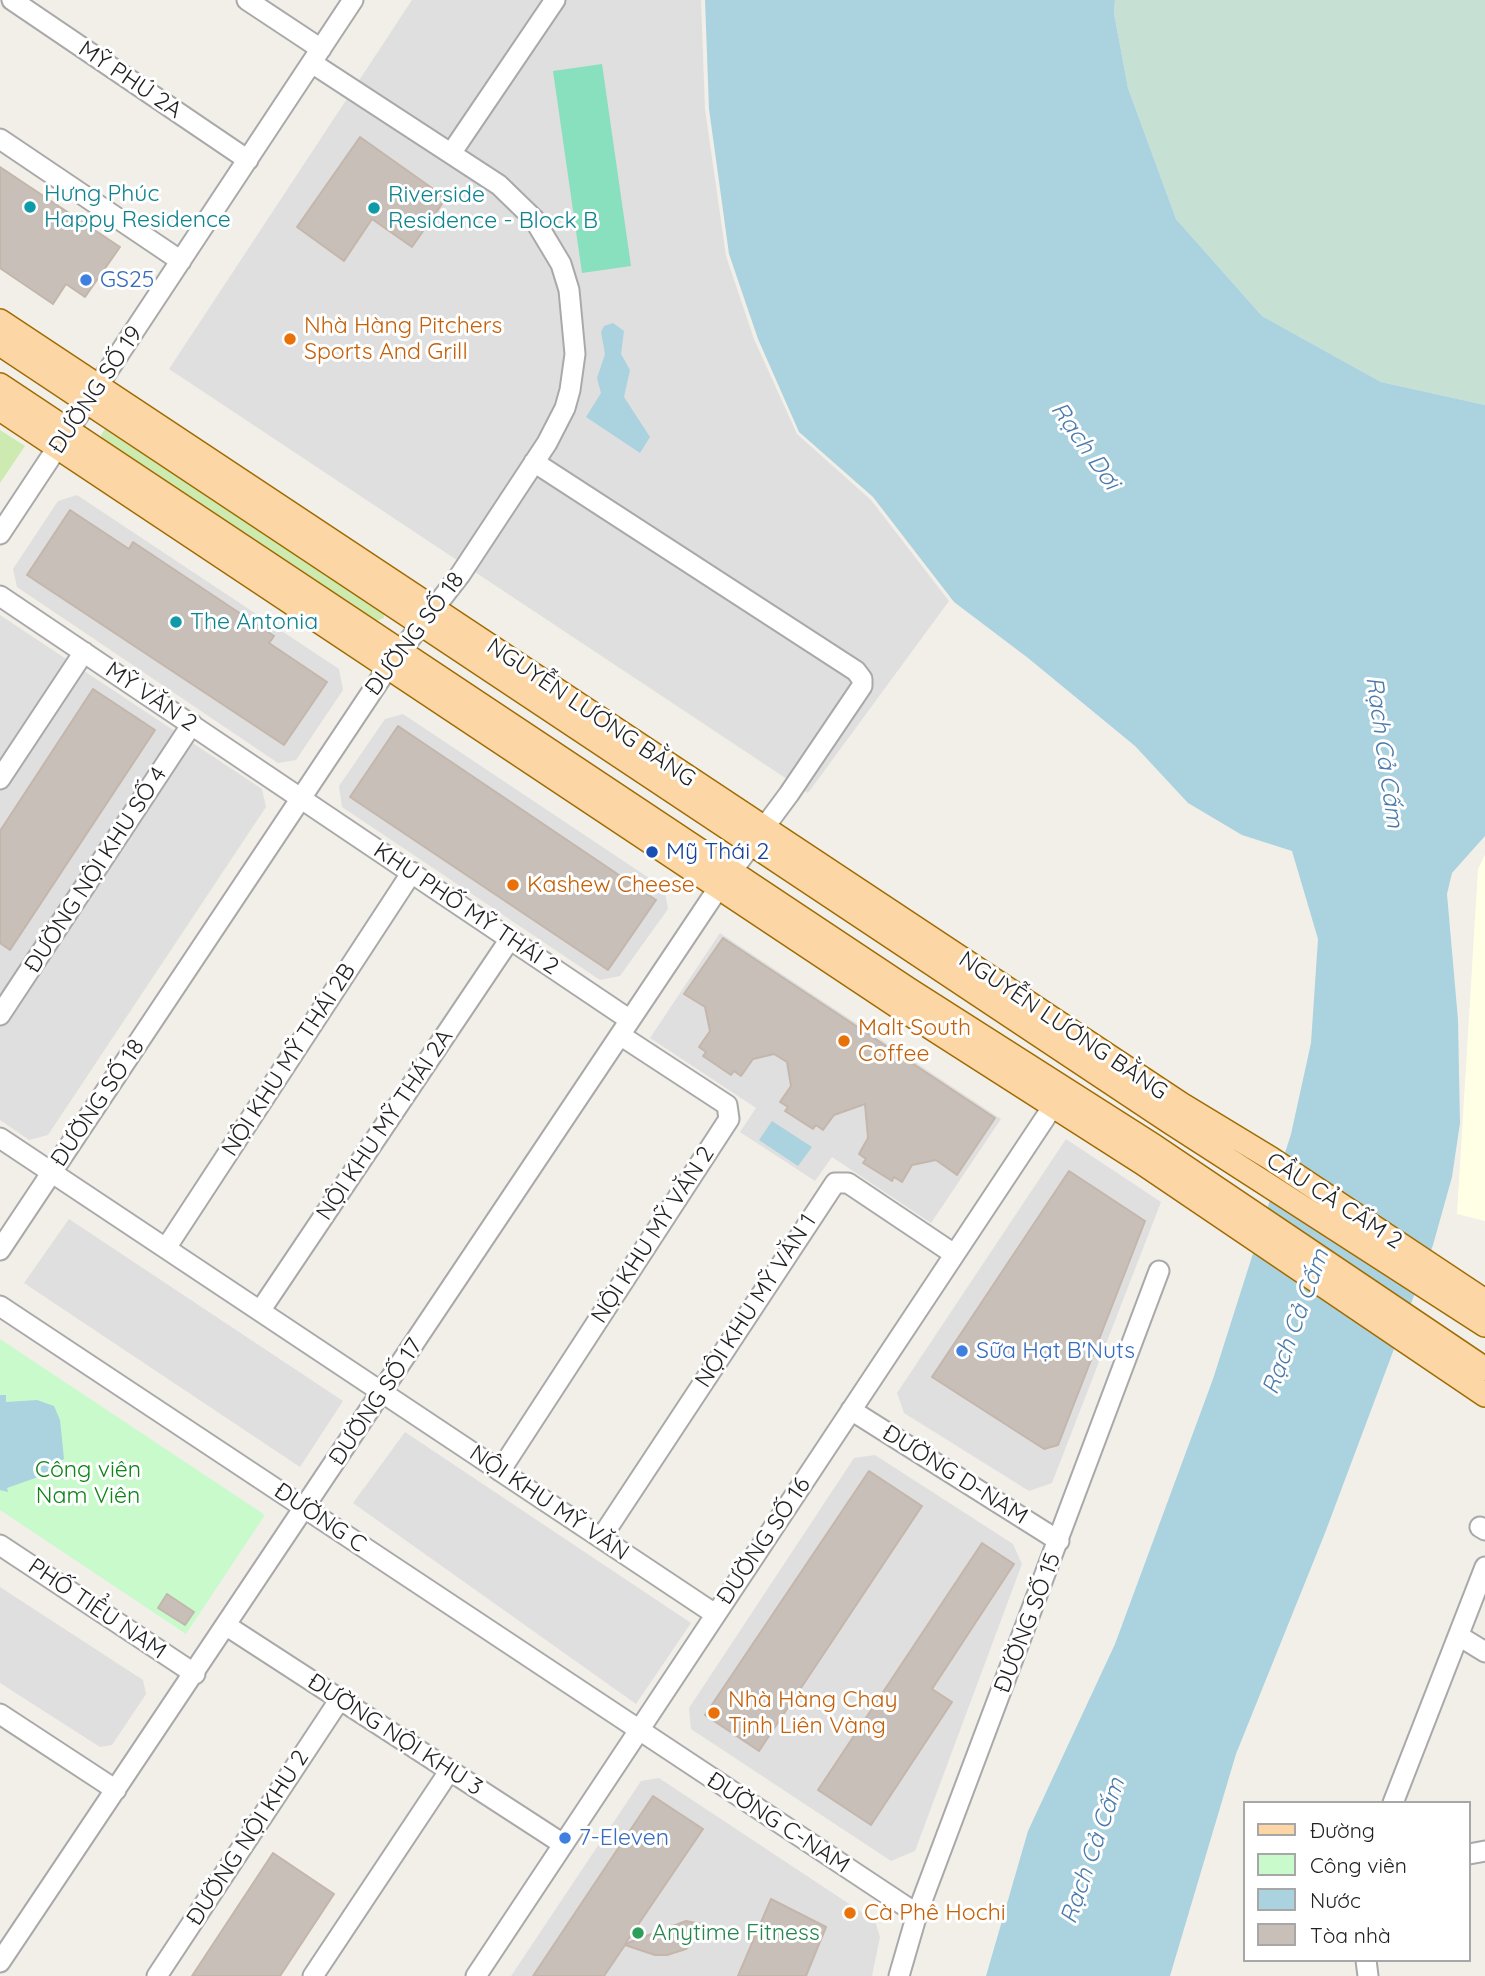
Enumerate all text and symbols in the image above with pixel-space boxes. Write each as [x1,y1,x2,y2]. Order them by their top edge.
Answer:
street label: MỸ PHÚ 2A [73,35,187,125]
place label: Hưng Phúc Happy Residence [44,180,231,234]
place label: Riverside Residence - Block B [388,181,598,235]
marker: Hưng Phúc Happy Residence [22,199,38,215]
marker: Riverside Residence - Block B [366,200,382,216]
place label: GS25 [100,266,154,294]
marker: GS25 [78,272,94,288]
place label: Nhà Hàng Pitchers Sports And Grill [304,312,502,366]
street label: ĐƯỜNG SỐ 19 [43,321,149,459]
marker: Nhà Hàng Pitchers Sports And Grill [282,331,298,347]
water label: Rạch Dơi [1044,397,1126,495]
street label: ĐƯỜNG SỐ 18 [360,567,470,701]
place label: The Antonia [190,608,318,636]
marker: The Antonia [168,614,184,630]
street label: NGUYỄN LƯƠNG BẰNG [481,633,701,793]
street label: MỸ VĂN 2 [100,656,202,738]
water label: Rạch Cả Cấm [1359,675,1409,829]
street label: ĐƯỜNG NỘI KHU SỐ 4 [19,762,173,978]
street label: KHU PHỐ MỸ THÁI 2 [368,837,564,981]
place label: Mỹ Thái 2 [666,838,769,866]
marker: Mỹ Thái 2 [644,844,660,860]
place label: Kashew Cheese [527,871,695,899]
marker: Kashew Cheese [505,877,521,893]
street label: NGUYỄN LƯƠNG BẰNG [953,946,1173,1106]
street label: NỘI KHU MỸ THÁI 2B [216,958,362,1162]
place label: Malt South Coffee [858,1014,971,1068]
street label: NỘI KHU MỸ THÁI 2A [311,1024,459,1226]
marker: Malt South Coffee [836,1033,852,1049]
street label: ĐƯỜNG SỐ 18 [45,1034,151,1172]
street label: NỘI KHU MỸ VĂN 2 [586,1141,720,1329]
street label: CẦU CẢ CẤM 2 [1261,1147,1407,1255]
street label: NỘI KHU MỸ VĂN 1 [690,1209,822,1393]
water label: Rạch Cả Cấm [1256,1246,1336,1398]
street label: ĐƯỜNG SỐ 17 [324,1333,428,1471]
place label: Sữa Hạt B'Nuts [976,1337,1135,1365]
marker: Sữa Hạt B'Nuts [954,1343,970,1359]
street label: ĐƯỜNG D-NAM [877,1419,1033,1531]
street label: NỘI KHU MỸ VĂN [464,1439,634,1567]
park label: Công viên Nam Viên [35,1456,141,1510]
street label: ĐƯỜNG SỐ 16 [711,1472,817,1610]
street label: ĐƯỜNG C [269,1477,371,1559]
street label: ĐƯỜNG SỐ 15 [989,1549,1067,1697]
street label: PHỐ TIỂU NAM [23,1553,171,1665]
street label: ĐƯỜNG NỘI KHU 3 [302,1668,488,1802]
place label: Nhà Hàng Chay Tịnh Liên Vàng [728,1686,898,1740]
marker: Nhà Hàng Chay Tịnh Liên Vàng [706,1705,722,1721]
street label: ĐƯỜNG NỘI KHU 2 [181,1745,315,1931]
street label: ĐƯỜNG C-NAM [702,1767,854,1879]
water label: Rạch Cả Cấm [1055,1774,1131,1928]
legend [1244,1801,1471,1962]
text: Đường [1310,1817,1375,1843]
place label: 7-Eleven [579,1824,669,1852]
marker: 7-Eleven [557,1830,573,1846]
text: Công viên [1310,1852,1407,1878]
text: Nước [1310,1887,1361,1913]
place label: Cà Phê Hochi [864,1899,1006,1927]
marker: Cà Phê Hochi [842,1905,858,1921]
place label: Anytime Fitness [652,1919,820,1947]
text: Tòa nhà [1310,1922,1391,1948]
marker: Anytime Fitness [630,1925,646,1941]

